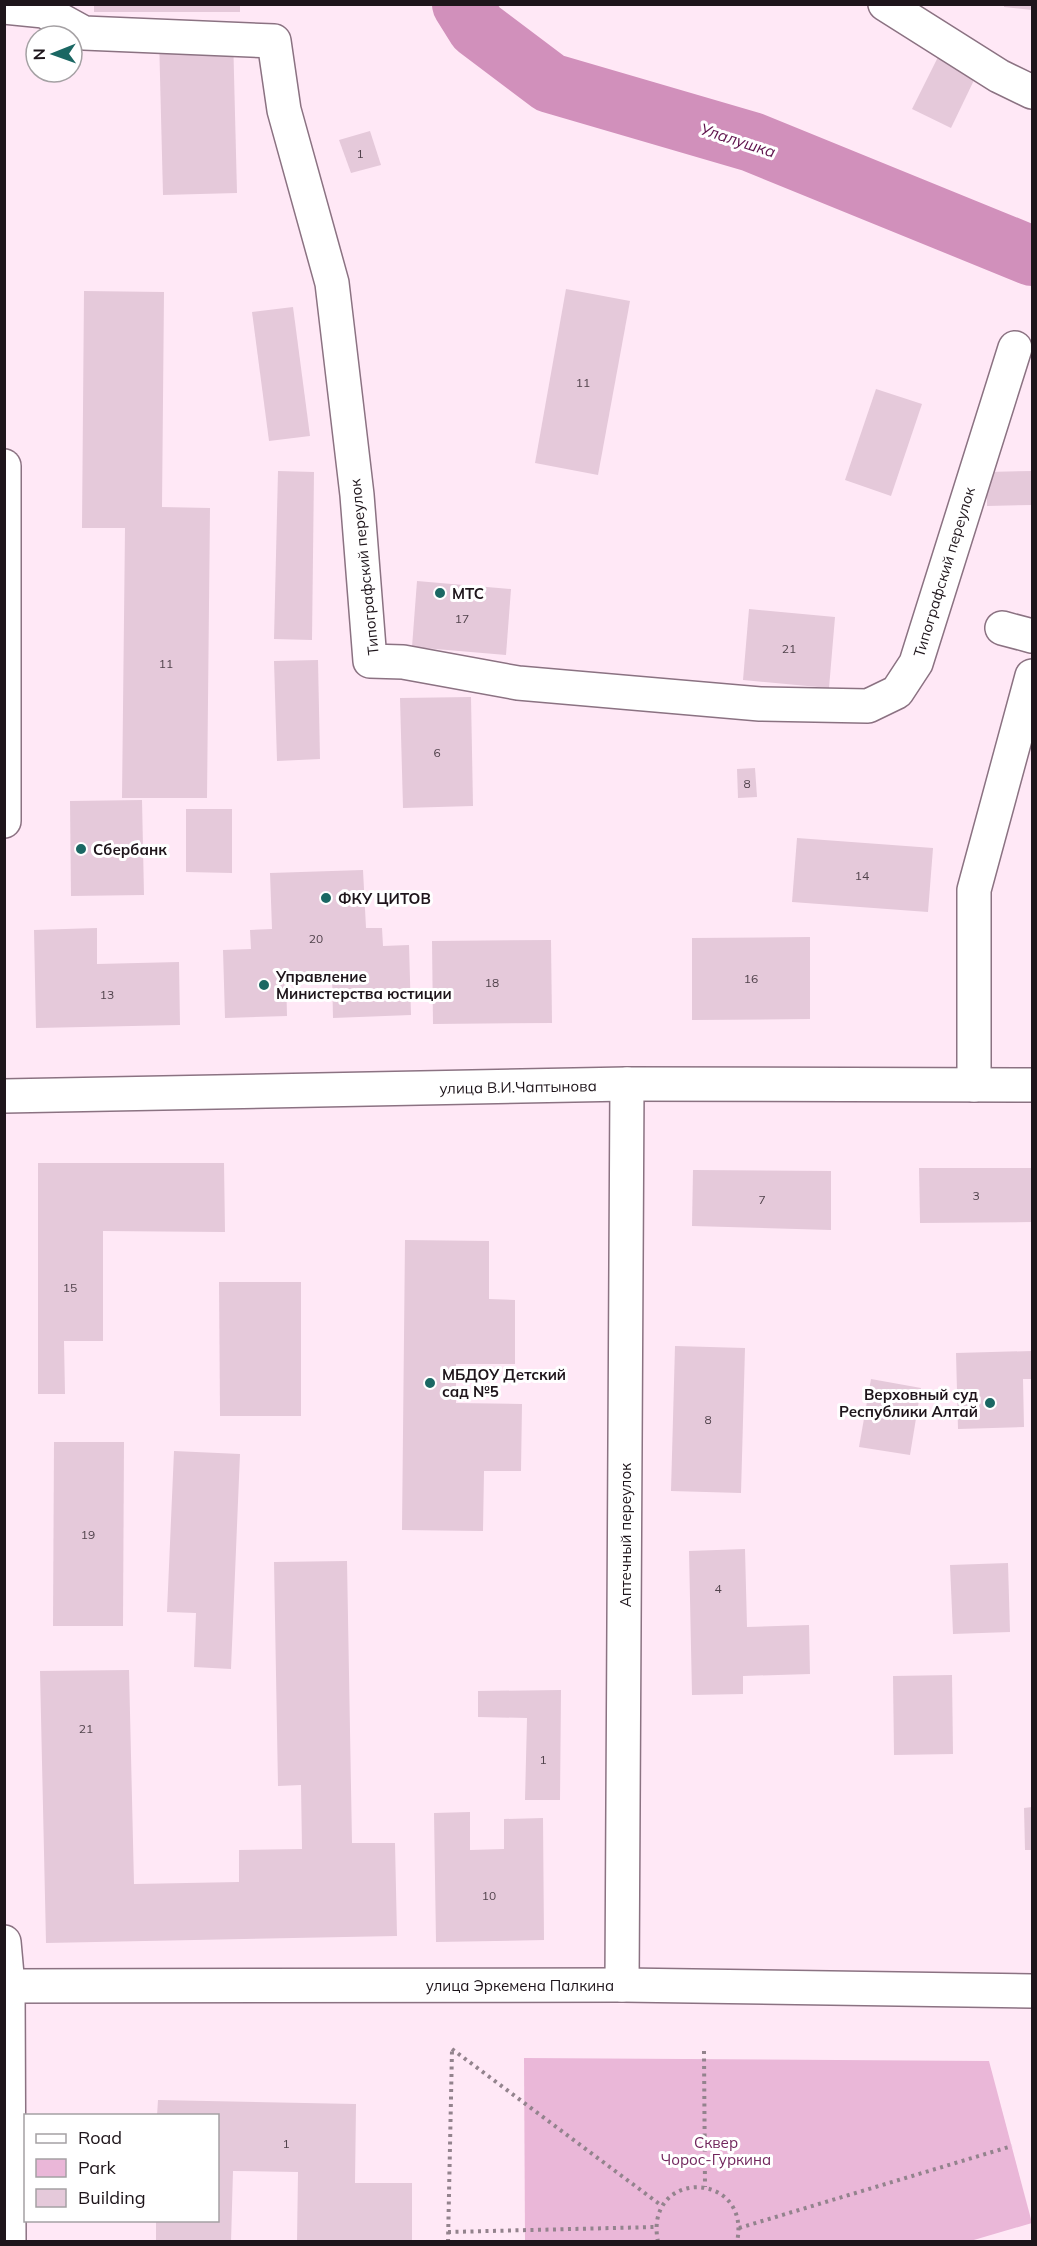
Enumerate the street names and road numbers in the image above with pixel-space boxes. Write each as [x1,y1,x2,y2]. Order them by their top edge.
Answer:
street label: Типографский переулок [345,477,383,656]
street label: Типографский переулок [909,484,979,659]
street label: улица В.И.Чаптынова [439,1076,597,1098]
street label: Аптечный переулок [616,1462,635,1607]
street label: улица Эркемена Палкина [426,1976,614,1995]

